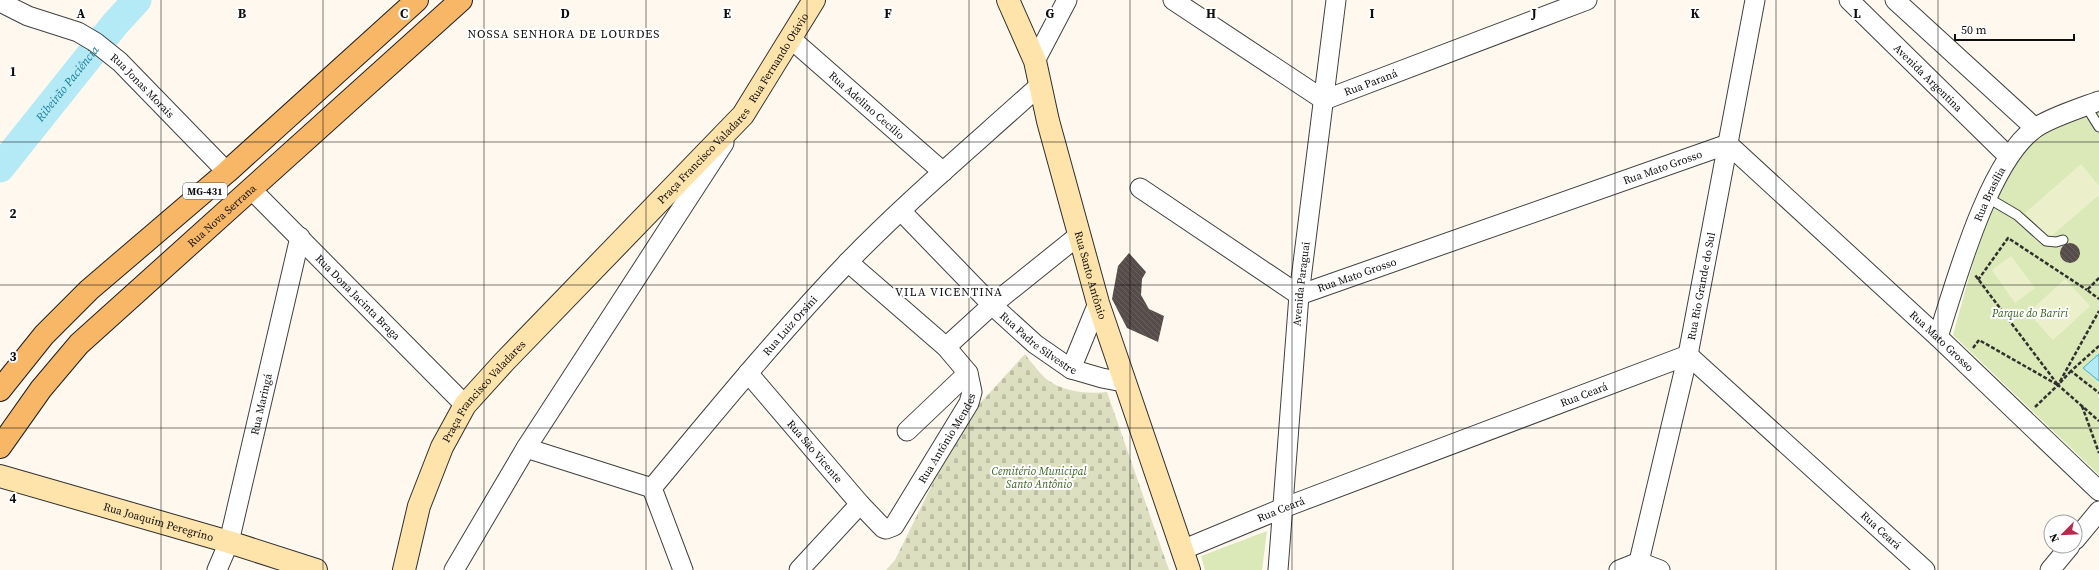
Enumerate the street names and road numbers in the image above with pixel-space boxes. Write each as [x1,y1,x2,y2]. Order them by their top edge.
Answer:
street label: Rua Fernando Otávio [745,10,812,106]
street label: Avenida Argentina [1890,41,1966,115]
street label: Rua Jonas Morais [107,50,178,122]
street label: Rua Paraná [1342,66,1400,100]
street label: Rua Adelino Cecílio [825,68,908,143]
street label: Praça Francisco Valadares [654,105,754,207]
street label: Rua Mato Grosso [1621,147,1704,188]
street label: Rua Brasília [1971,164,2009,224]
street label: Rua Nova Serrana [185,181,260,251]
road number: MG-431 [183,183,227,199]
street label: Rua Santo Antônio [1071,229,1110,321]
street label: Rua Rio Grande do Sul [1684,231,1719,342]
street label: Avenida Paraguai [1290,241,1314,327]
street label: Rua Dona Jacinta Braga [312,251,404,344]
street label: Rua Mato Grosso [1315,254,1399,296]
street label: Rua Luiz Orsini [759,293,821,359]
street label: Rua Mato Grosso [1906,307,1977,375]
street label: Rua Padre Silvestre [996,309,1079,378]
street label: Praça Francisco Valadares [439,337,529,445]
street label: Rua Maringá [247,372,276,436]
street label: Rua Ceará [1558,379,1610,411]
street label: Rua Antônio Mendes [915,391,979,486]
street label: Rua São Vicente [783,417,846,487]
street label: Rua Ceará [1255,493,1307,526]
street label: Rua Joaquim Peregrino [102,499,215,545]
street label: Rua Ceará [1857,508,1905,553]

